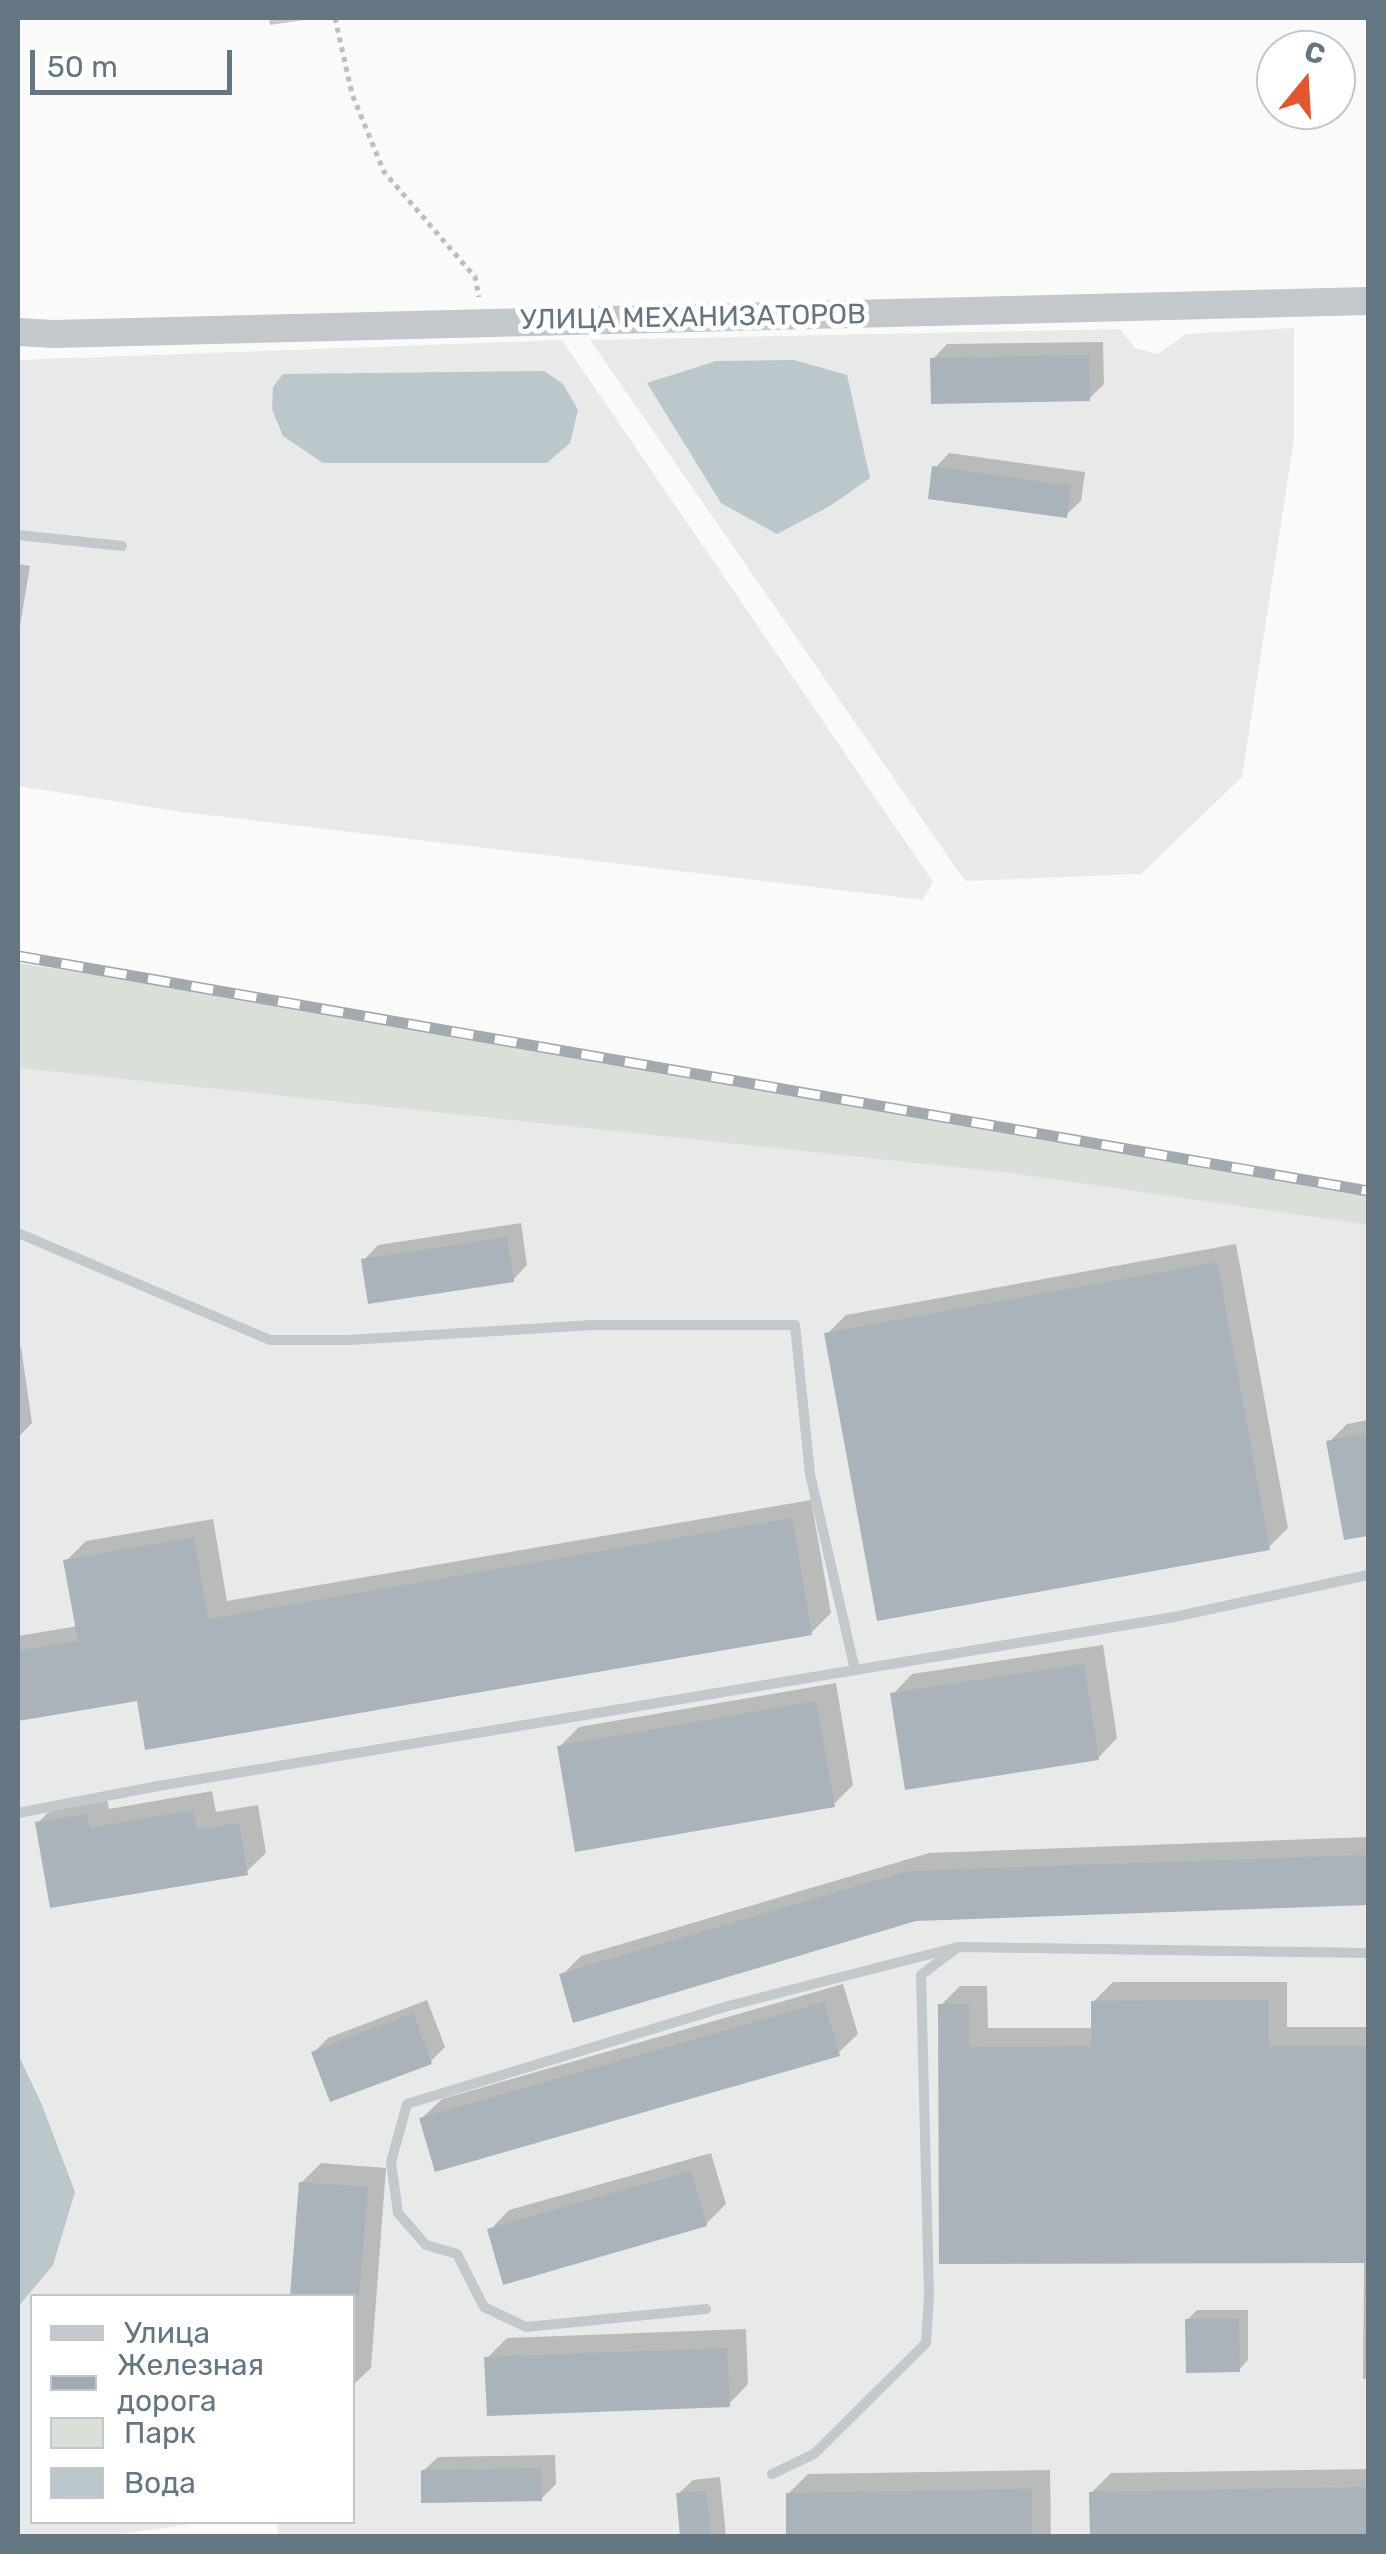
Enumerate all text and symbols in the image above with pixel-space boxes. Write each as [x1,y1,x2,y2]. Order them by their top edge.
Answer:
scale bar [35,30,238,92]
north arrow [1256,30,1356,130]
text: С [1300,34,1329,72]
text: 50 m [47,49,118,85]
street label: УЛИЦА МЕХАНИЗАТОРОВ [520,298,866,338]
legend [30,2294,355,2524]
text: Улица [124,2315,210,2351]
text: Железная дорога [117,2347,264,2419]
text: Парк [124,2415,196,2451]
text: Вода [124,2465,196,2501]

